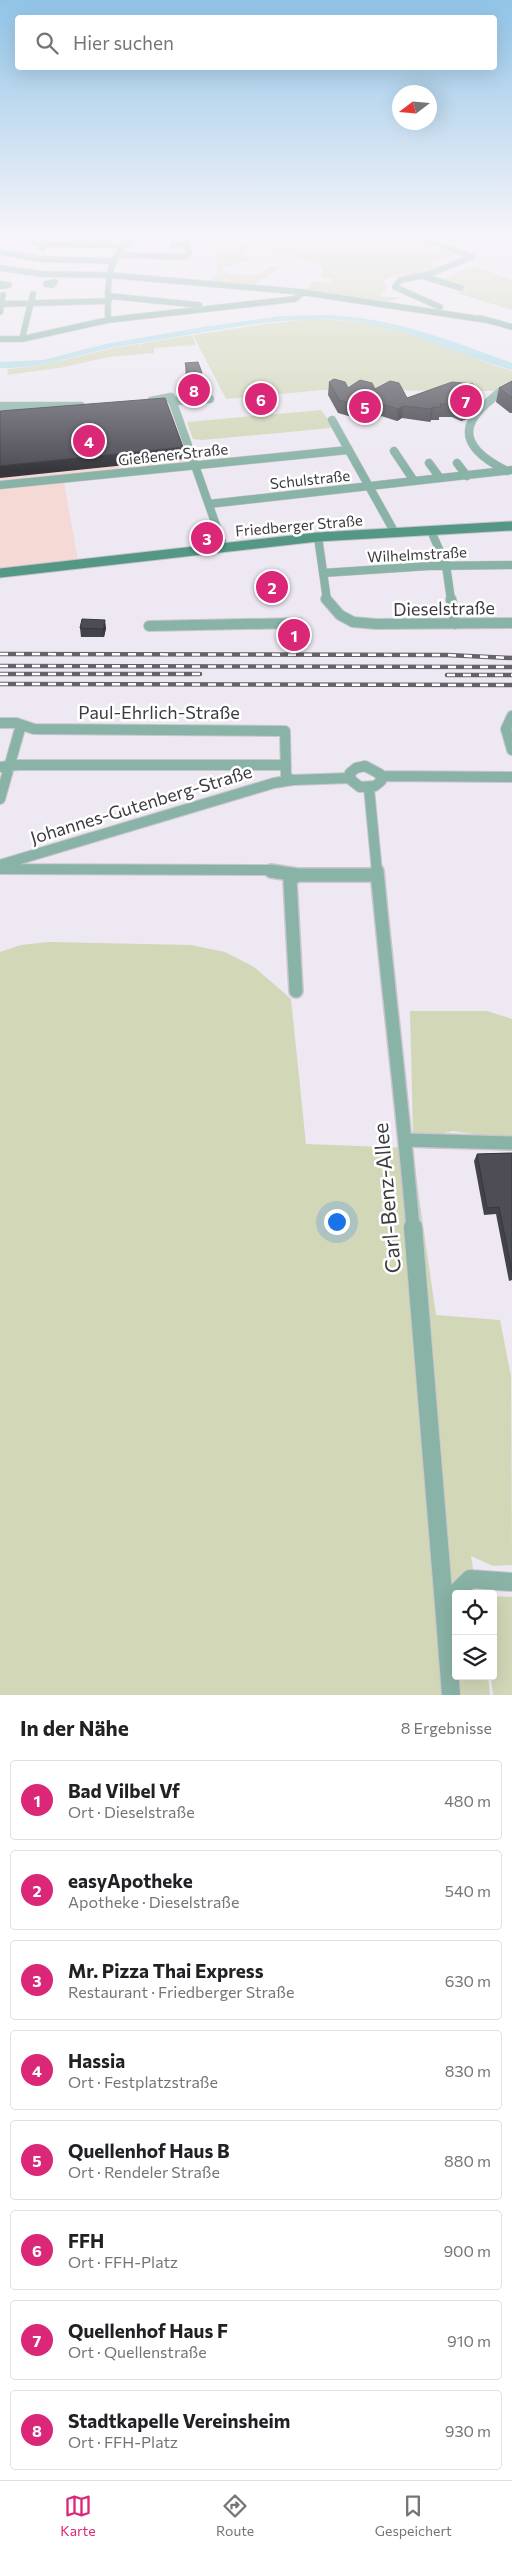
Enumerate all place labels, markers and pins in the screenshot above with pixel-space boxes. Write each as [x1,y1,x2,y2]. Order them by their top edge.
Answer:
pin: 8 [178,371,210,409]
pin: 6 [245,380,277,418]
pin: 7 [450,382,482,420]
pin: 5 [349,388,381,426]
pin: 4 [73,422,105,460]
pin: 3 [191,519,223,557]
pin: 2 [256,568,288,606]
pin: 1 [278,616,310,654]

